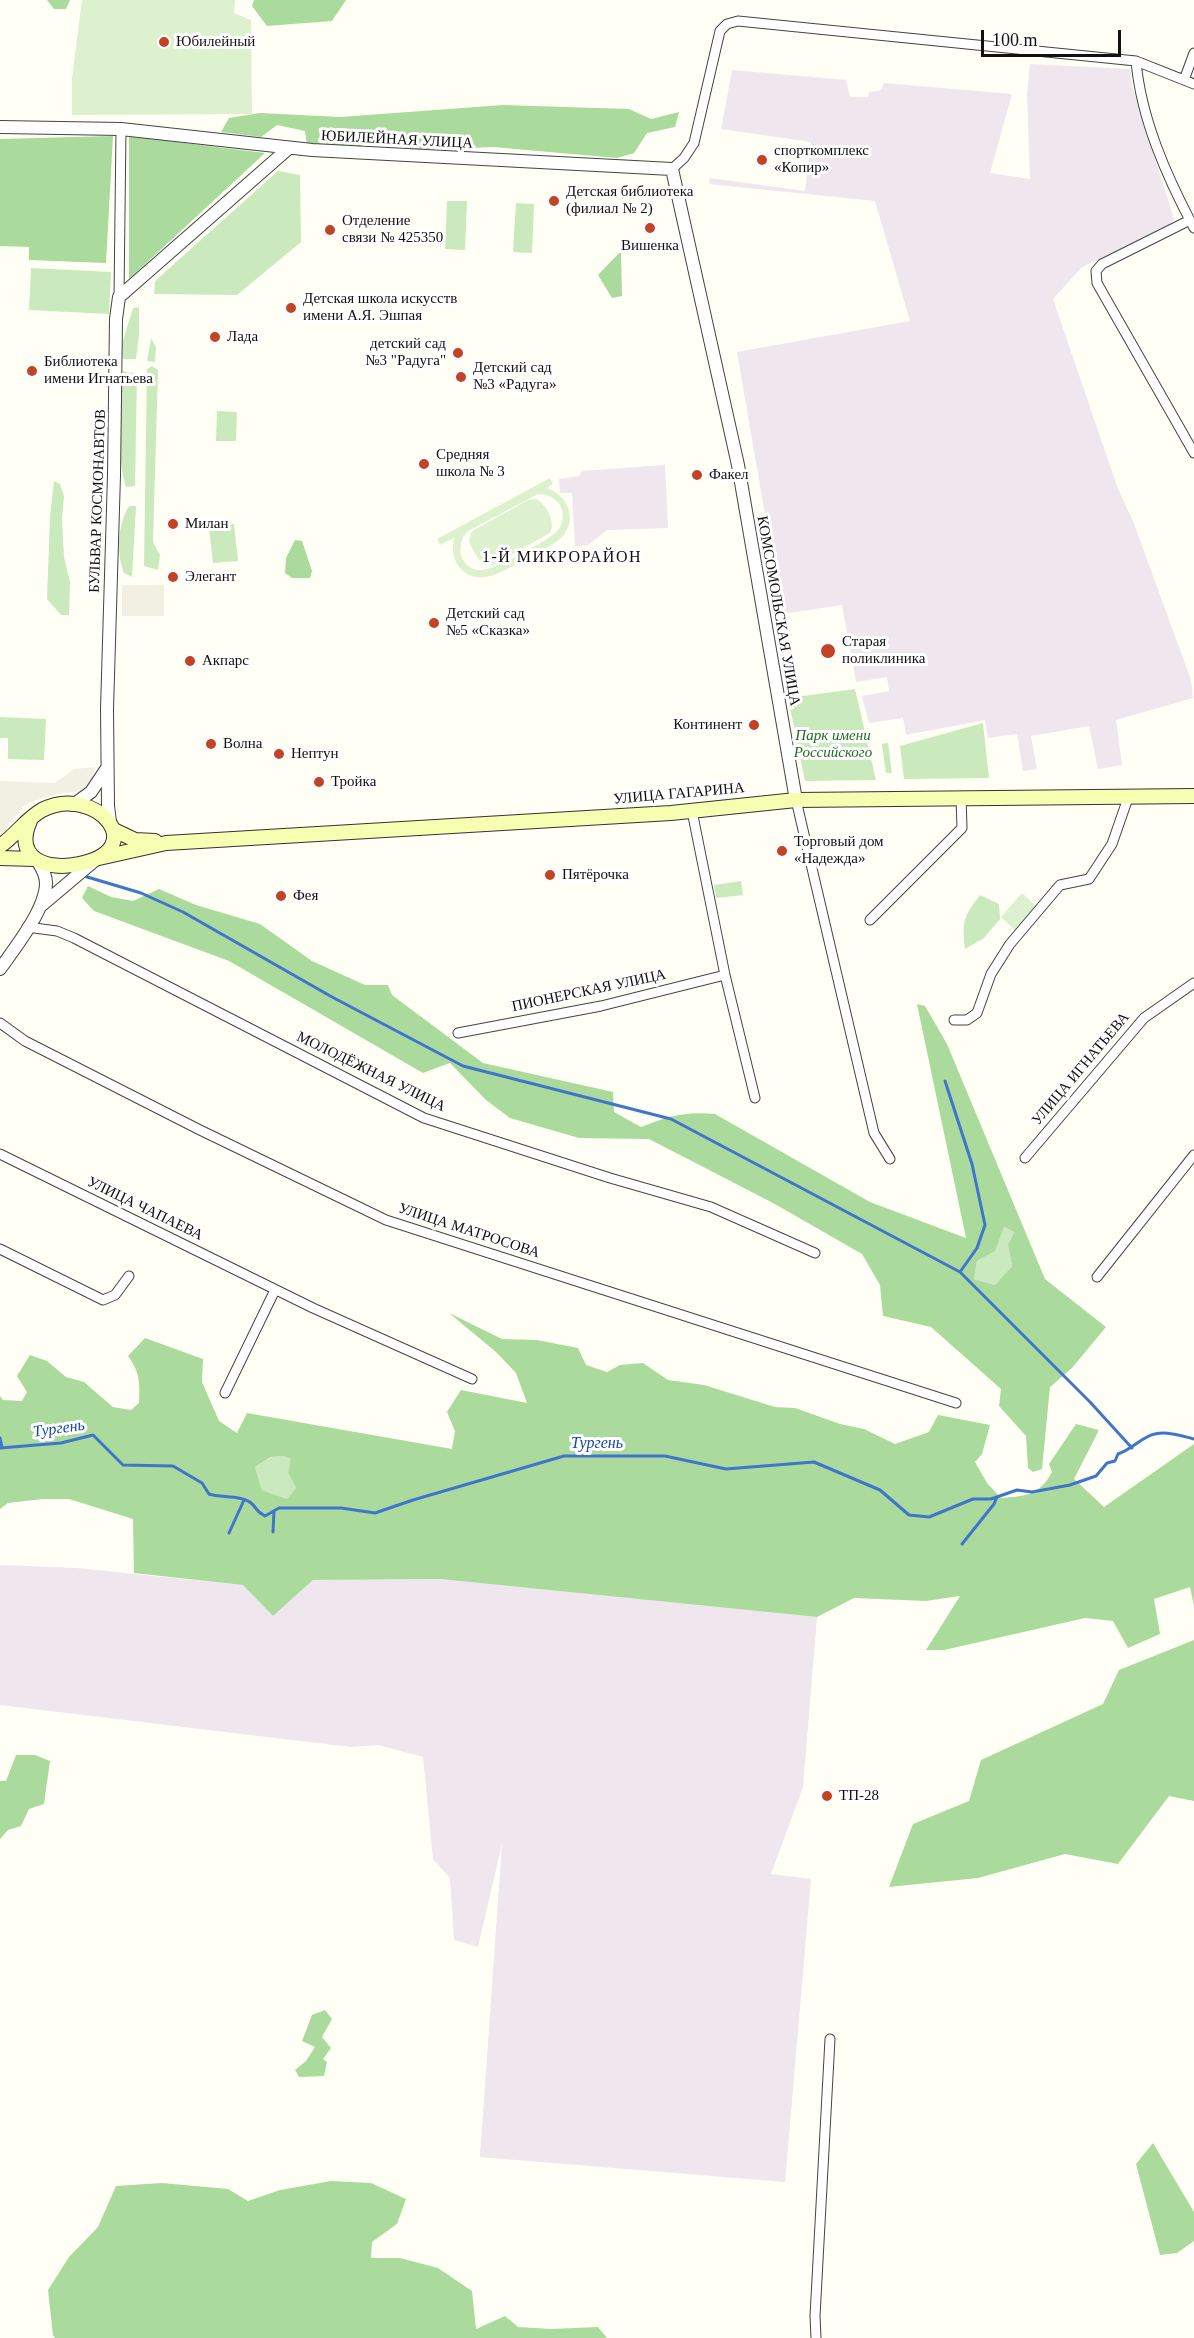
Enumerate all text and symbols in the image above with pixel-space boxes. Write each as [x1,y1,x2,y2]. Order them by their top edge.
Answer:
scale bar [984,18,1124,56]
text: 100 m [992,30,1038,50]
place label: Юбилейный [176,33,255,51]
marker: Юбилейный [157,35,171,49]
street label: ЮБИЛЕЙНАЯ УЛИЦА [321,127,473,153]
place label: спорткомплекс «Копир» [774,142,869,177]
marker: спорткомплекс «Копир» [755,153,769,167]
place label: Детская библиотека (филиал № 2) [566,183,694,218]
marker: Детская библиотека (филиал № 2) [547,194,561,208]
place label: Отделение связи № 425350 [342,212,443,247]
marker: Вишенка [643,221,657,235]
marker: Отделение связи № 425350 [323,223,337,237]
place label: Вишенка [621,237,679,255]
place label: Детская школа искусств имени А.Я. Эшпая [303,290,457,325]
marker: Детская школа искусств имени А.Я. Эшпая [284,301,298,315]
place label: Лада [227,328,258,346]
marker: Лада [208,330,222,344]
place label: детский сад №3 "Радуга" [365,335,446,370]
marker: детский сад №3 "Радуга" [451,346,465,360]
place label: Библиотека имени Игнатьева [44,353,153,388]
place label: Детский сад №3 «Радуга» [473,359,557,394]
marker: Библиотека имени Игнатьева [25,364,39,378]
marker: Детский сад №3 «Радуга» [454,370,468,384]
street label: БУЛЬВАР КОСМОНАВТОВ [86,409,110,593]
place label: Средняя школа № 3 [436,446,505,481]
marker: Средняя школа № 3 [417,457,431,471]
place label: Факел [709,466,749,484]
marker: Факел [690,468,704,482]
place label: Милан [185,515,229,533]
street label: КОМСОМОЛЬСКАЯ УЛИЦА [752,515,804,707]
marker: Милан [166,517,180,531]
district label: 1-Й МИКРОРАЙОН [482,548,642,568]
place label: Элегант [185,568,236,586]
marker: Элегант [166,570,180,584]
place label: Детский сад №5 «Сказка» [446,605,530,640]
marker: Детский сад №5 «Сказка» [427,616,441,630]
place label: Старая поликлиника [842,633,925,668]
marker: Старая поликлиника [819,642,837,660]
place label: Акпарс [202,652,249,670]
marker: Акпарс [183,654,197,668]
place label: Континент [673,716,742,734]
marker: Континент [747,718,761,732]
park label: Парк имени Российского [794,727,872,762]
place label: Волна [223,735,262,753]
marker: Волна [204,737,218,751]
place label: Нептун [291,745,338,763]
marker: Нептун [272,747,286,761]
place label: Тройка [331,773,376,791]
marker: Тройка [312,775,326,789]
street label: УЛИЦА ГАГАРИНА [613,779,745,809]
place label: Торговый дом «Надежда» [794,833,884,868]
marker: Торговый дом «Надежда» [775,844,789,858]
place label: Пятёрочка [562,866,629,884]
marker: Пятёрочка [543,868,557,882]
place label: Фея [293,887,318,905]
marker: Фея [274,889,288,903]
street label: ПИОНЕРСКАЯ УЛИЦА [510,966,668,1016]
street label: УЛИЦА ИГНАТЬЕВА [1028,1009,1134,1129]
street label: МОЛОДЁЖНАЯ УЛИЦА [294,1028,448,1116]
street label: УЛИЦА ЧАПАЕВА [84,1173,206,1245]
street label: УЛИЦА МАТРОСОВА [396,1200,542,1262]
water label: Тургень [32,1416,86,1442]
water label: Тургень [571,1434,623,1454]
place label: ТП-28 [839,1787,879,1805]
marker: ТП-28 [820,1789,834,1803]

